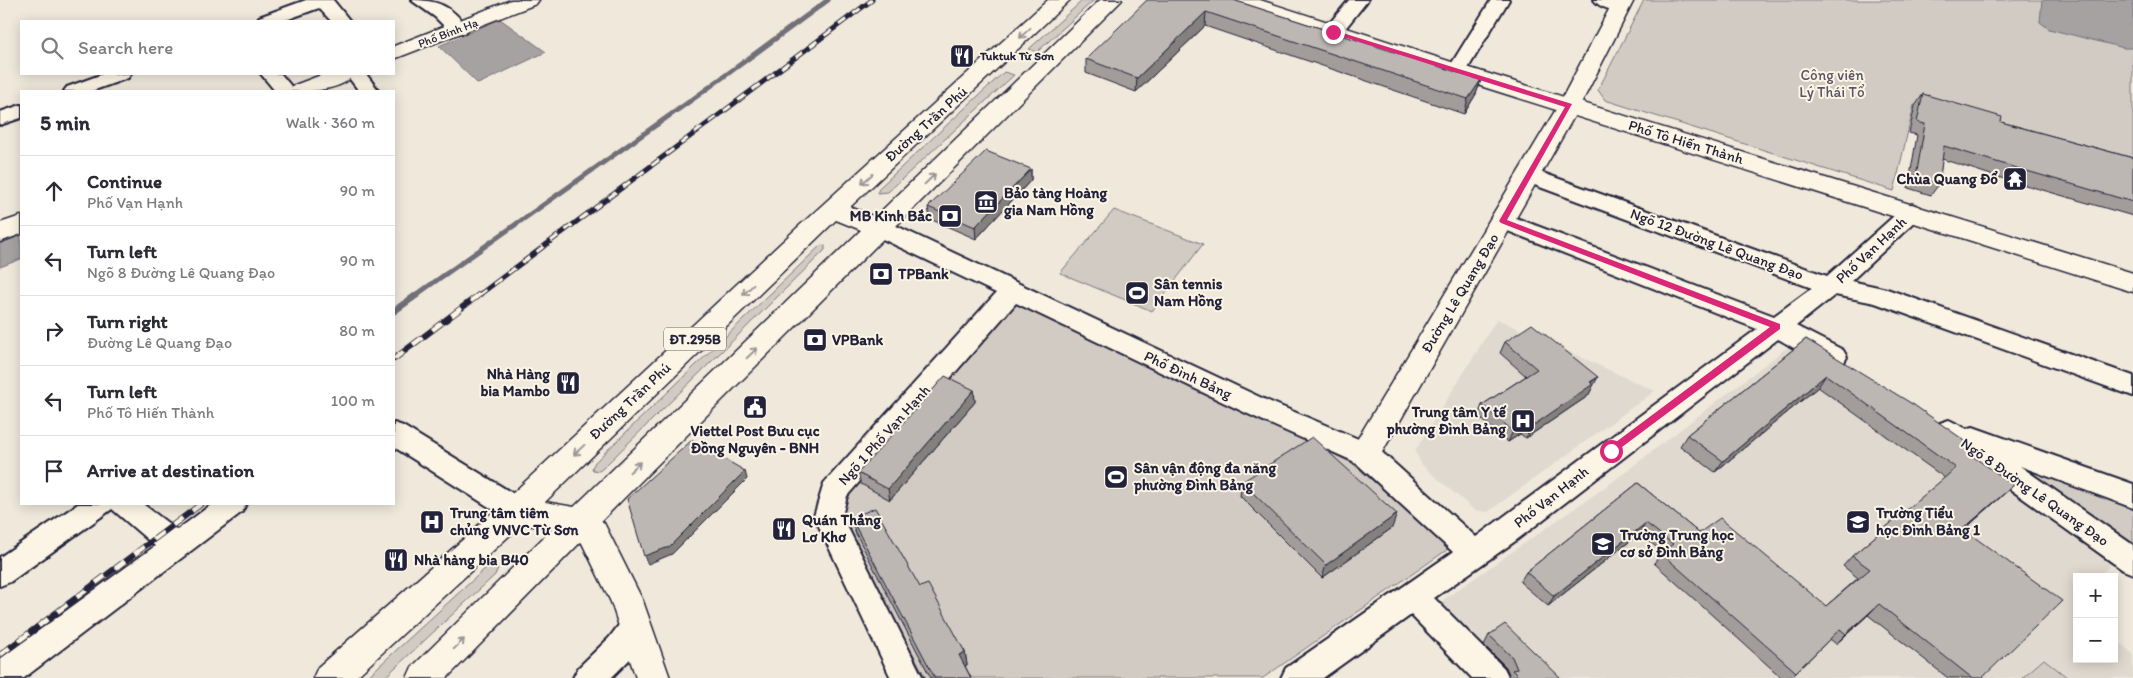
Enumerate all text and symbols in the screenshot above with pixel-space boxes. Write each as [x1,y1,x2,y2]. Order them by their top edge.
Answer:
street label: Phố Bính Hạ [416,15,481,51]
search box [20,20,395,75]
route end [1322,21,1345,44]
one-way arrow [1018,27,1031,39]
icon: search [38,34,66,62]
text: Search here [78,36,173,59]
restaurant icon: Tuktuk Từ Sơn [949,43,975,69]
place label: Tuktuk Từ Sơn [979,49,1054,63]
park label: Công viên Lý Thái Tổ [1799,66,1865,101]
street label: Đường Trần Phú [881,82,971,166]
text: 5 min [40,110,90,135]
text: Walk · 360 m [286,113,375,132]
street label: Phố Tô Hiến Thành [1626,116,1746,168]
temple icon: Chùa Quang Đổ [2002,166,2028,192]
text: Continue [87,170,162,193]
place label: Chùa Quang Đổ [1897,170,1998,189]
one-way arrow [860,173,873,185]
one-way arrow [924,173,936,185]
icon: ahead [40,177,68,205]
text: 90 m [340,181,375,200]
place label: Bảo tàng Hoàng gia Nam Hồng [1004,184,1107,220]
museum icon: Bảo tàng Hoàng gia Nam Hồng [973,189,999,215]
text: Phố Vạn Hạnh [87,193,183,212]
bank icon: MB Kinh Bắc [937,203,963,229]
street label: Ngõ 12 Đường Lê Quang Đạo [1628,204,1806,284]
place label: MB Kinh Bắc [850,207,932,225]
street label: Phố Vạn Hạnh [1832,213,1910,287]
street label: Đường Lê Quang Đạo [1417,230,1503,356]
text: Turn left [87,240,157,263]
icon: left [40,247,68,275]
text: 90 m [340,251,375,270]
bank icon: TPBank [868,261,894,287]
text: Ngõ 8 Đường Lê Quang Đạo [87,263,275,282]
place label: TPBank [897,265,949,283]
place label: Sân tennis Nam Hồng [1154,275,1223,311]
sports icon: Sân tennis Nam Hồng [1124,280,1150,306]
one-way arrow [742,283,754,295]
text: Turn right [87,310,168,333]
icon: right [40,317,68,345]
text: 80 m [339,321,375,340]
bank icon: VPBank [802,327,828,353]
road number: ĐT.295B [664,328,726,350]
place label: VPBank [832,331,884,349]
text: Đường Lê Quang Đạo [87,333,232,352]
one-way arrow [746,347,758,360]
street label: Phố Đình Bảng [1141,347,1235,403]
street label: Đường Trần Phú [586,359,674,443]
place label: Nhà Hàng bia Mambo [480,365,550,400]
restaurant icon: Nhà Hàng bia Mambo [555,370,581,396]
text: Turn left [87,380,157,403]
street label: Ngõ 1 Phố Vạn Hạnh [834,381,934,489]
icon: left [40,387,68,415]
text: 100 m [331,391,375,410]
public building icon: Viettel Post Bưu cục Đồng Nguyên - BNH [742,394,768,420]
text: Phố Tô Hiến Thành [87,403,214,422]
place label: Trung tâm Y tế phường Đình Bảng [1386,403,1507,439]
hospital icon: Trung tâm Y tế phường Đình Bảng [1510,408,1536,434]
place label: Viettel Post Bưu cục Đồng Nguyên - BNH [691,422,820,458]
street label: Ngõ 8 Đường Lê Quang Đạo [1958,434,2112,550]
route start [1600,440,1623,463]
one-way arrow [573,444,585,456]
icon: arrive [40,457,68,485]
text: Arrive at destination [87,459,254,482]
place label: Sân vận động đa năng phường Đình Bảng [1133,459,1276,495]
one-way arrow [629,461,642,473]
street label: Phố Vạn Hạnh [1510,462,1592,532]
sports icon: Sân vận động đa năng phường Đình Bảng [1103,464,1129,490]
place label: Trung tâm tiêm chủng VNVC Từ Sơn [449,504,579,540]
place label: Trường Tiểu học Đình Bảng 1 [1875,504,1980,540]
hospital icon: Trung tâm tiêm chủng VNVC Từ Sơn [419,509,445,535]
school or university icon: Trường Tiểu học Đình Bảng 1 [1845,509,1871,535]
place label: Quán Thắng Lơ Khơ [802,511,881,546]
restaurant icon: Quán Thắng Lơ Khơ [771,516,797,542]
place label: Trường Trung học cơ sở Đình Bảng [1619,526,1734,562]
school or university icon: Trường Trung học cơ sở Đình Bảng [1590,531,1616,557]
restaurant icon: Nhà hàng bia B40 [383,547,409,573]
place label: Nhà hàng bia B40 [414,551,529,570]
map controls [2073,573,2118,663]
button: + [2073,573,2118,618]
button: − [2073,618,2118,663]
one-way arrow [452,638,464,650]

